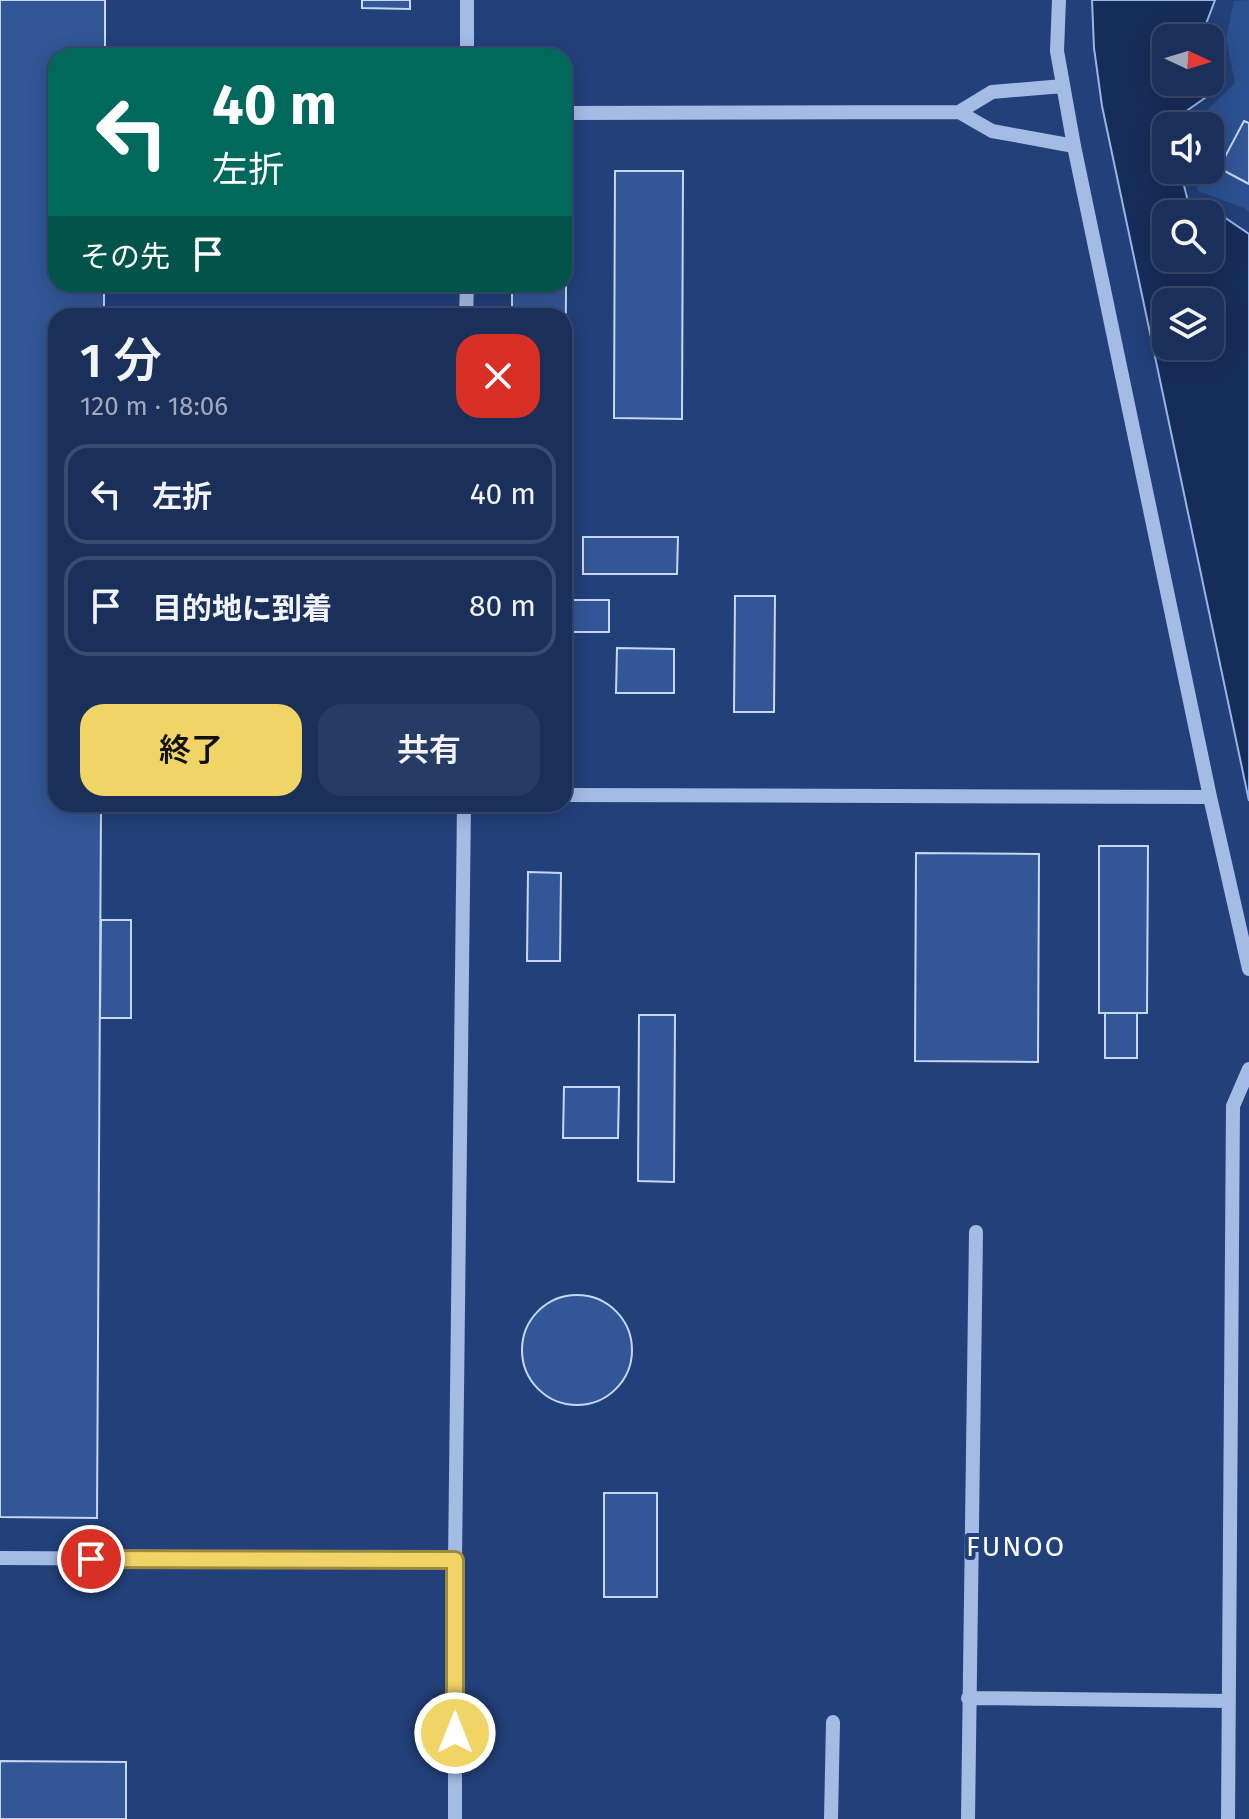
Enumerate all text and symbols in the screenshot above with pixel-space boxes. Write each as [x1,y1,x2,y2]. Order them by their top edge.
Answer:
north arrow [1152,24,1224,96]
map controls [1152,24,1224,360]
text: 40 m [212,72,337,139]
icon: left [80,80,184,184]
button: sound [1152,112,1224,184]
text: 左折 [212,148,284,192]
button: search [1152,200,1224,272]
icon: arrive [186,232,230,276]
text: その先 [80,239,170,275]
button: layers [1152,288,1224,360]
text: 1 分 [80,332,162,390]
button: close [456,334,540,418]
text: 120 m · 18:06 [80,391,228,422]
icon: left [84,472,128,516]
text: 40 m [470,476,536,512]
text: 左折 [152,479,212,515]
icon: arrive [84,584,128,628]
text: 80 m [469,588,536,624]
text: 目的地に到着 [152,591,332,627]
button: 終了 [80,704,302,796]
button: 共有 [318,704,540,796]
pin [57,1525,125,1593]
district label: FUNOO [966,1530,1066,1563]
icon: arrive [69,1537,113,1581]
position arrow [413,1691,497,1775]

